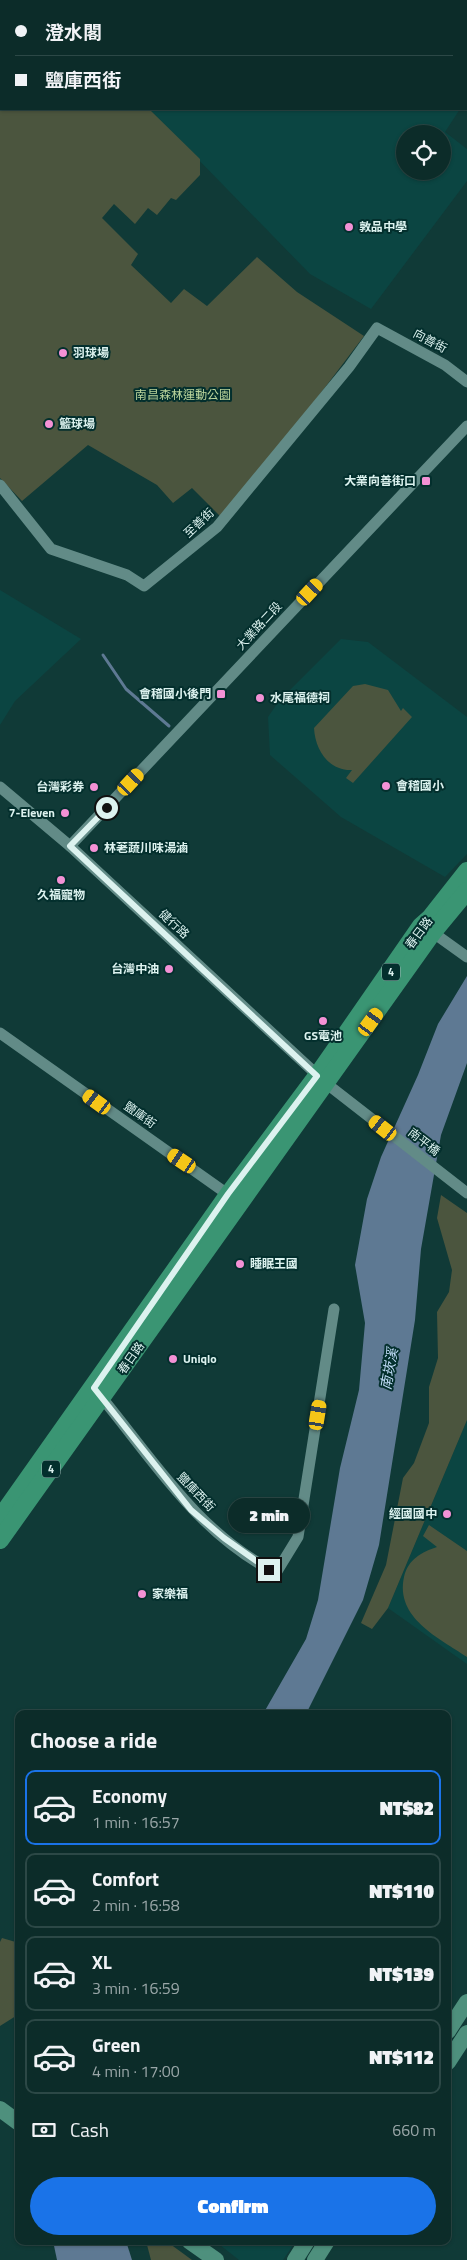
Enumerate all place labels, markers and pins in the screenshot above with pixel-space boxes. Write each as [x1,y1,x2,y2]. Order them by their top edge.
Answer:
place label: 敦品中學 [359,217,407,236]
marker: 敦品中學 [343,221,355,233]
place label: 羽球場 [73,343,109,362]
marker: 羽球場 [57,347,69,359]
place label: 籃球場 [59,414,95,433]
marker: 籃球場 [43,418,55,430]
place label: 大業向善街口 [344,471,416,490]
marker: 大業向善街口 [420,475,432,487]
place label: 會稽國小後門 [139,684,211,703]
marker: 會稽國小後門 [215,688,227,700]
place label: 水尾福德祠 [270,688,330,707]
marker: 水尾福德祠 [254,692,266,704]
place label: 會稽國小 [396,776,444,795]
place label: 台灣彩券 [36,777,85,796]
marker: 會稽國小 [380,780,392,792]
marker: 台灣彩券 [88,781,100,793]
place label: 7-Eleven [9,803,55,822]
marker: 7-Eleven [59,807,71,819]
place label: 林荖蔬川味湯滷 [104,838,188,857]
marker: 林荖蔬川味湯滷 [88,842,100,854]
marker: 久福寵物 [55,874,67,886]
place label: 久福寵物 [37,885,85,904]
place label: 台灣中油 [111,959,159,978]
marker: 台灣中油 [163,963,175,975]
marker: GS電池 [317,1015,329,1027]
place label: GS電池 [304,1026,342,1045]
place label: 睡眠王國 [250,1254,298,1273]
marker: 睡眠王國 [234,1258,246,1270]
place label: Uniqlo [183,1349,217,1368]
marker: Uniqlo [167,1353,179,1365]
place label: 經國國中 [389,1504,437,1523]
marker: 經國國中 [441,1508,453,1520]
place label: 家樂福 [152,1584,188,1603]
marker: 家樂福 [136,1588,148,1600]

